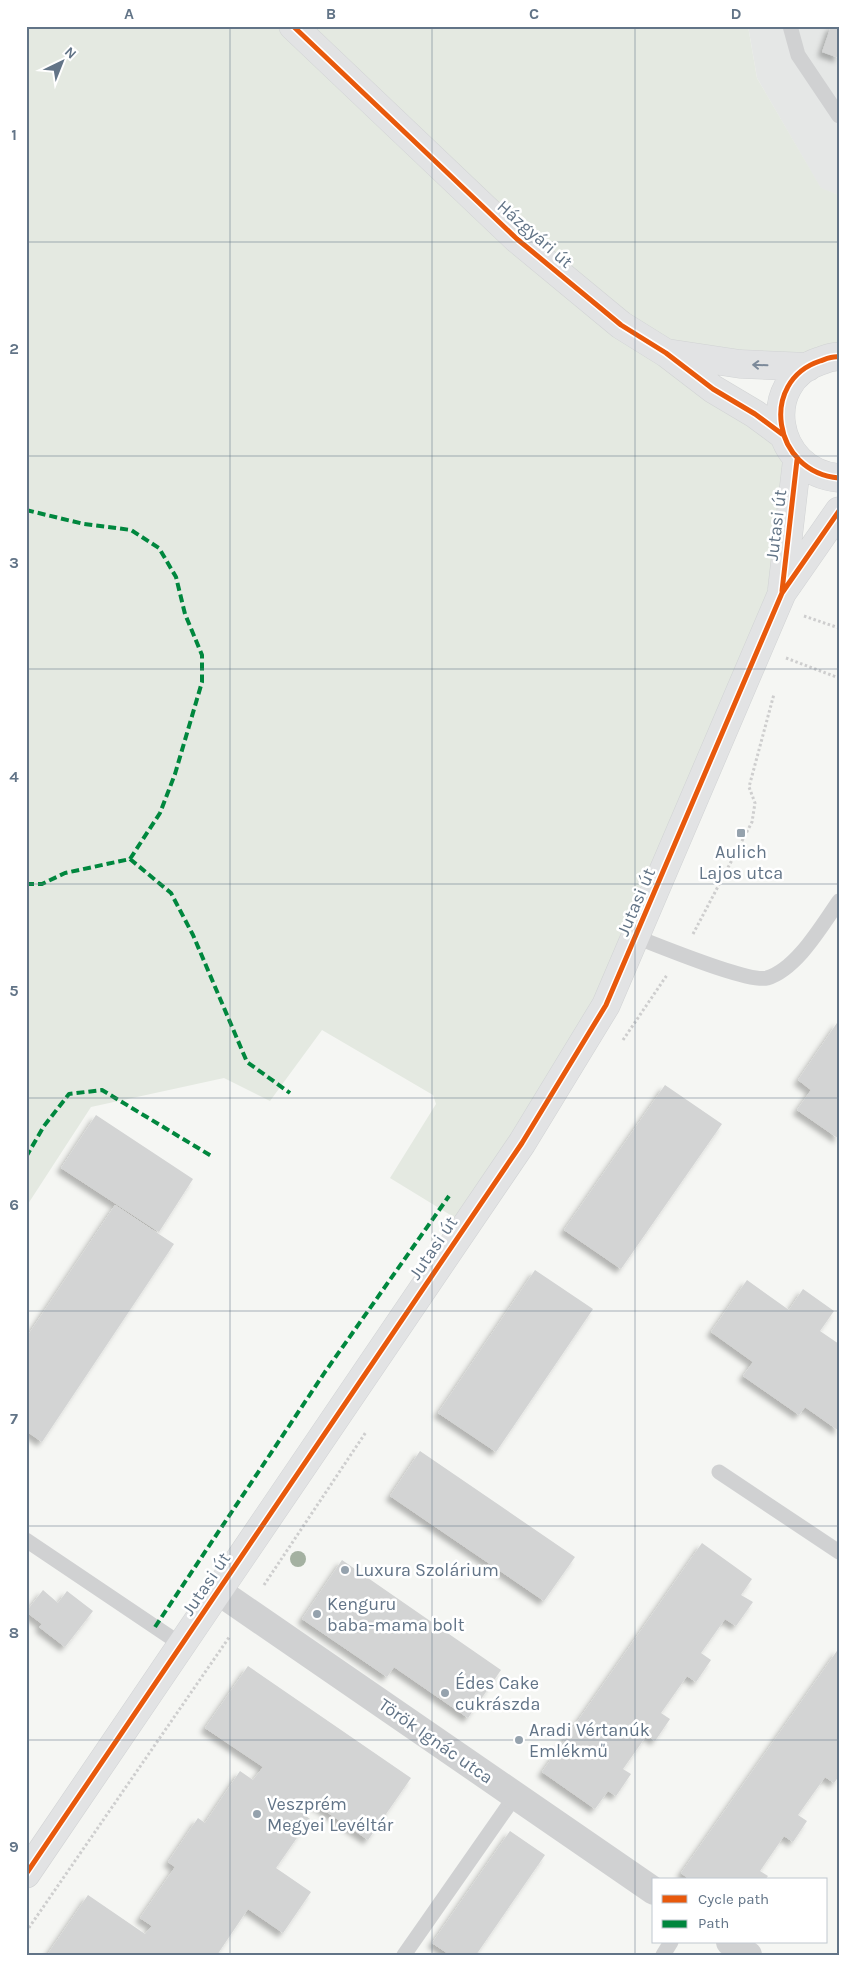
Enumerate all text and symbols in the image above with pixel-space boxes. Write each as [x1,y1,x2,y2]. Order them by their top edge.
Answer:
text: A [124,4,134,23]
text: B [326,4,336,23]
text: C [529,4,539,23]
text: D [731,4,742,23]
north arrow [38,38,88,88]
text: N [61,43,80,63]
text: 1 [11,125,17,144]
street label: Házgyári út [493,195,577,273]
text: 2 [9,339,19,358]
one-way arrow [752,360,768,369]
street label: Jutasi út [761,488,791,562]
text: 3 [9,553,19,572]
text: 4 [9,767,19,786]
marker: Aulich Lajos utca [735,827,747,839]
place label: Aulich Lajos utca [699,841,783,884]
street label: Jutasi út [612,865,660,939]
text: 5 [9,981,19,1000]
text: 6 [9,1195,19,1214]
street label: Jutasi út [404,1212,462,1284]
text: 7 [10,1409,18,1428]
street label: Jutasi út [177,1548,235,1620]
place label: Luxura Szolárium [355,1559,499,1581]
marker: Luxura Szolárium [339,1564,351,1576]
place label: Kenguru baba-mama bolt [327,1593,465,1636]
marker: Kenguru baba-mama bolt [311,1608,323,1620]
text: 8 [9,1623,19,1642]
place label: Édes Cake cukrászda [455,1671,540,1715]
marker: Édes Cake cukrászda [439,1687,451,1699]
street label: Török Ignác utca [375,1693,497,1789]
place label: Aradi Vértanúk Emlékmű [529,1719,650,1762]
marker: Aradi Vértanúk Emlékmű [513,1734,525,1746]
place label: Veszprém Megyei Levéltár [267,1793,394,1836]
marker: Veszprém Megyei Levéltár [251,1808,263,1820]
text: 9 [9,1837,19,1856]
legend [652,1878,828,1944]
text: Cycle path [698,1890,769,1908]
text: Path [698,1914,729,1932]

